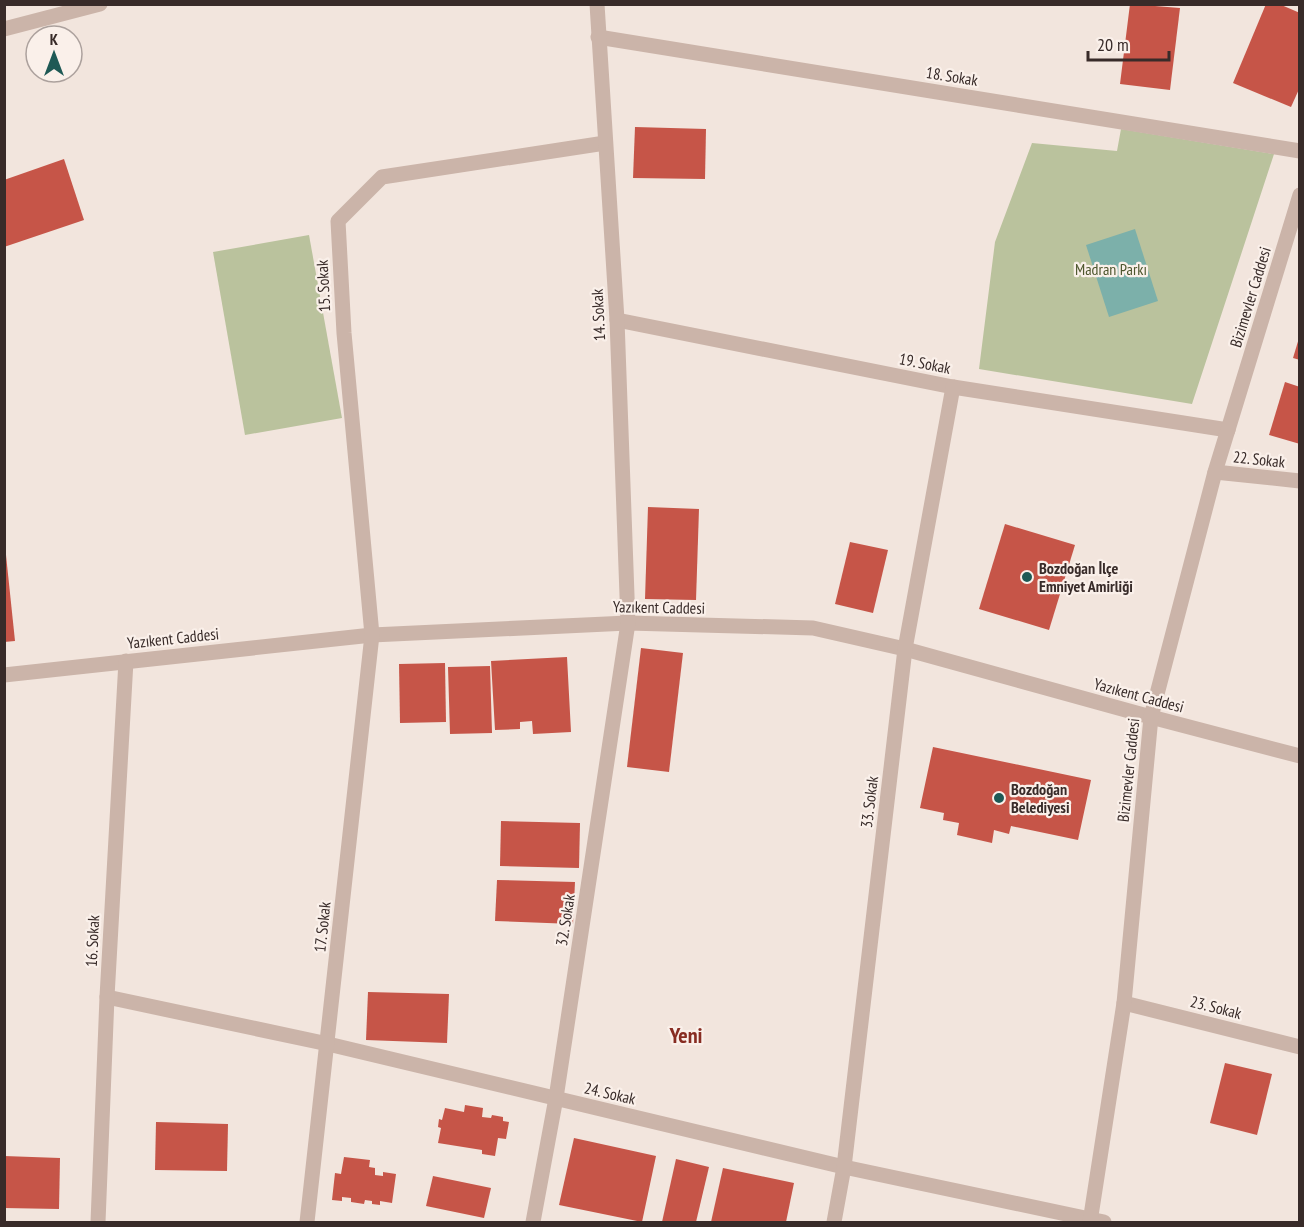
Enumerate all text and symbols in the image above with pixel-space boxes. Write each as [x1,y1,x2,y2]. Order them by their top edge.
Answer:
north arrow [24,24,84,84]
scale bar [1088,24,1169,62]
text: K [50,29,59,49]
text: 20 m [1097,33,1129,56]
street label: 18. Sokak [925,62,980,90]
street label: Bizimevler Caddesi [1225,244,1275,350]
street label: 15. Sokak [312,259,334,313]
park label: Madran Parkı [1075,259,1147,279]
street label: 14. Sokak [587,288,609,342]
street label: 19. Sokak [897,348,953,378]
street label: 22. Sokak [1232,446,1287,472]
place label: Bozdoğan İlçe Emniyet Amirliği [1039,558,1133,596]
marker: Bozdoğan İlçe Emniyet Amirliği [1020,570,1034,584]
street label: Yazıkent Caddesi [613,596,705,618]
street label: Yazıkent Caddesi [126,623,220,653]
street label: Yazıkent Caddesi [1092,673,1186,717]
street label: Bizimevler Caddesi [1113,717,1143,823]
street label: 33. Sokak [856,774,882,829]
place label: Bozdoğan Belediyesi [1011,779,1070,817]
marker: Bozdoğan Belediyesi [992,791,1006,805]
street label: 32. Sokak [551,892,579,947]
street label: 17. Sokak [309,900,335,953]
street label: 16. Sokak [81,914,103,968]
street label: 23. Sokak [1188,991,1244,1023]
district label: Yeni [668,1021,703,1049]
street label: 24. Sokak [582,1077,638,1109]

